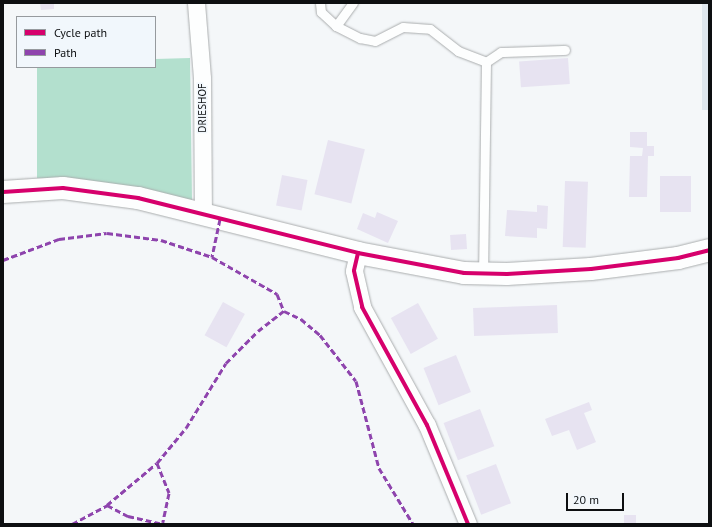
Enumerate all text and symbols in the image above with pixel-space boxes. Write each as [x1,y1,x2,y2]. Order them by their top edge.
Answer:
legend [16,16,156,68]
text: Cycle path [54,25,107,40]
text: Path [54,45,77,60]
street label: DRIESHOF [195,83,209,133]
scale bar [568,485,626,511]
text: 20 m [573,492,599,507]

